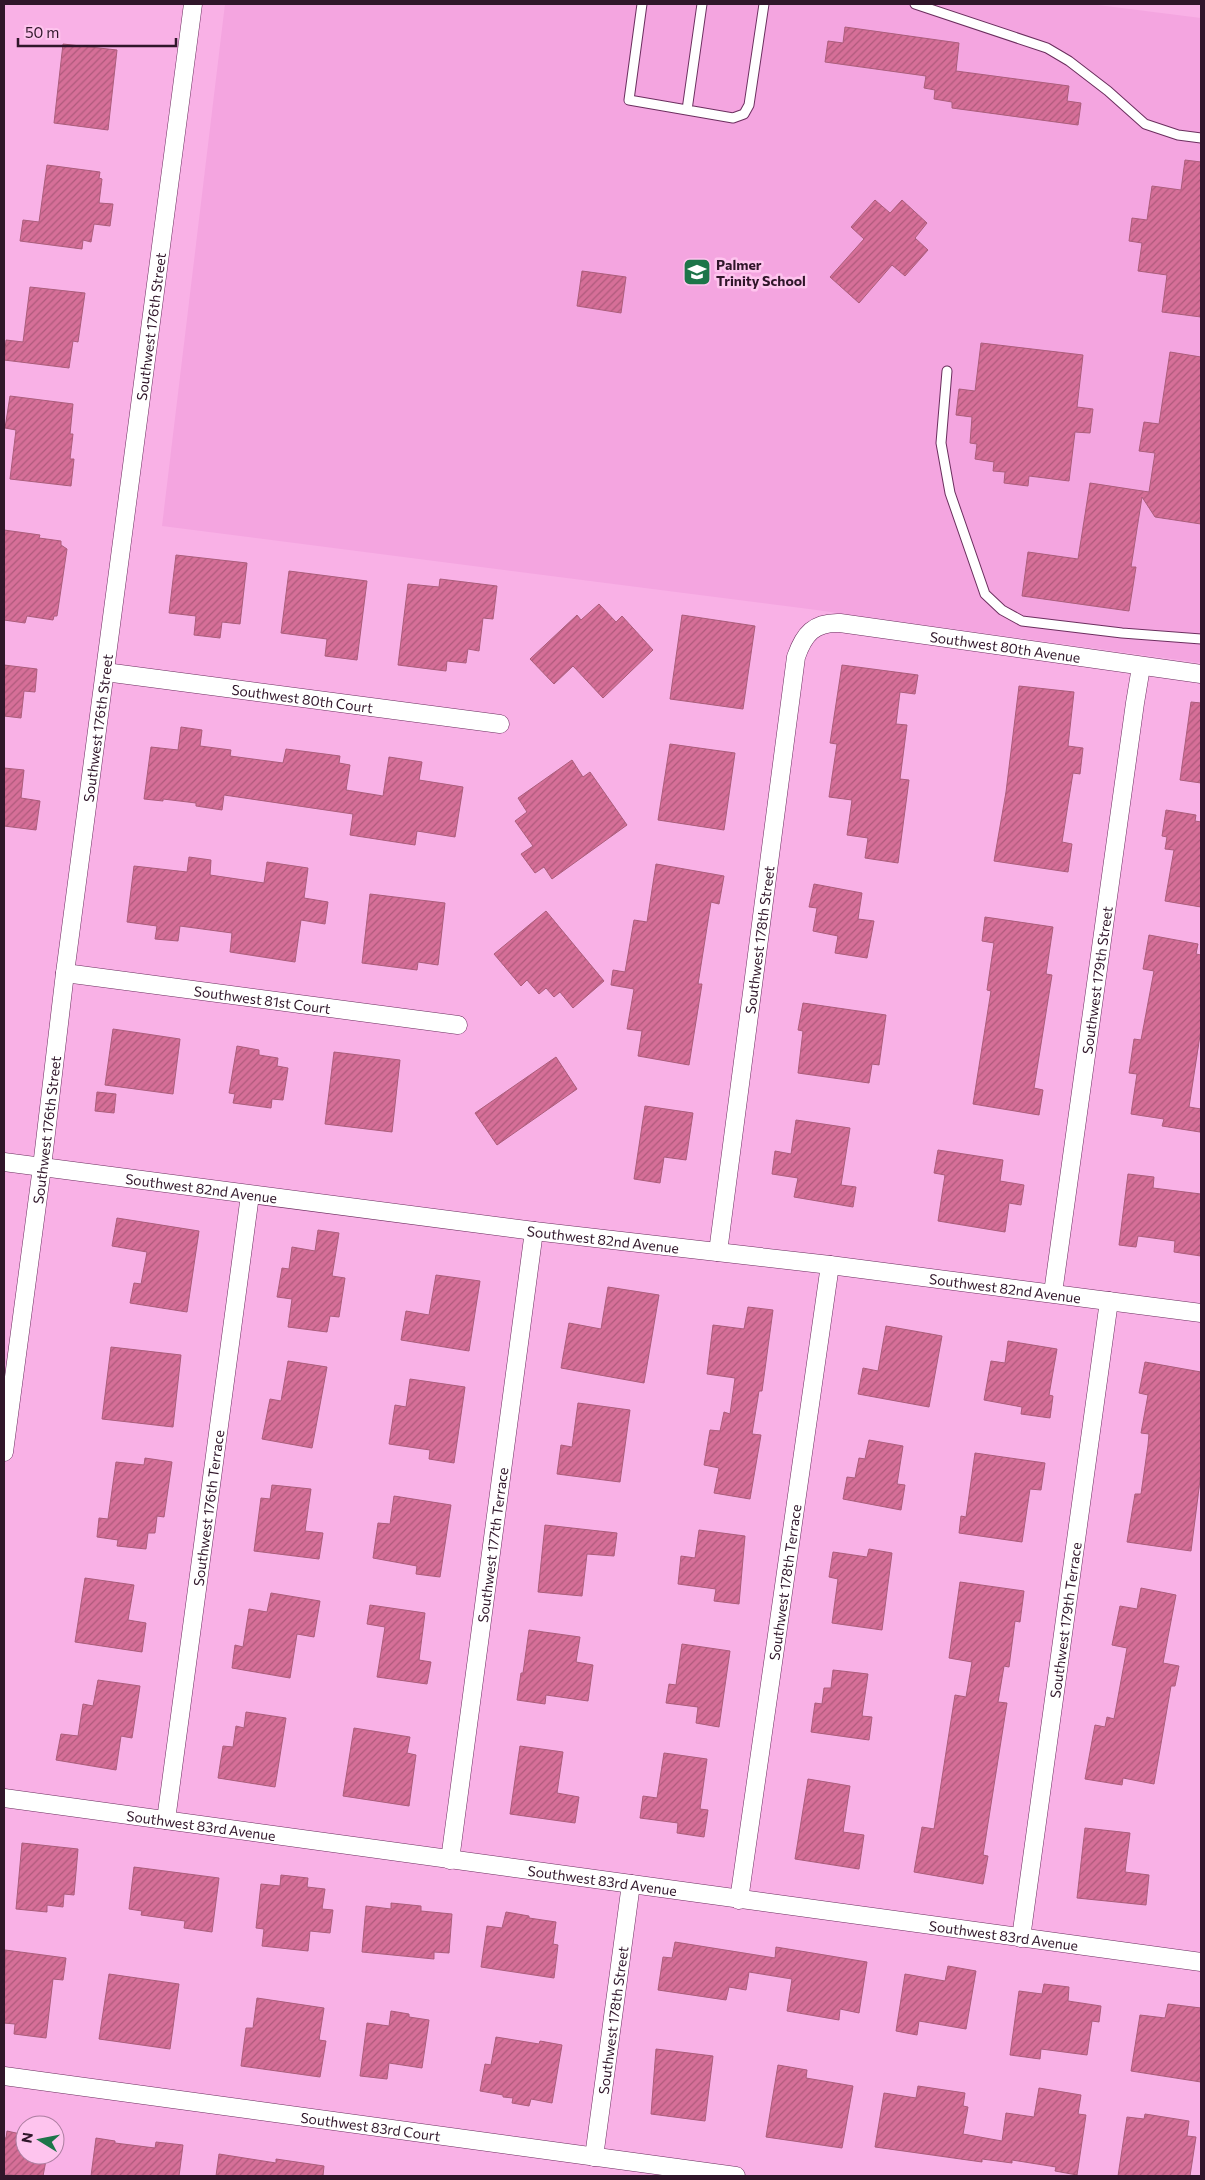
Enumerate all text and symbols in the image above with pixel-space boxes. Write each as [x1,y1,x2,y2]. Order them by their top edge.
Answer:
scale bar [18,15,175,47]
text: 50 m [25,23,59,41]
street label: Southwest 176th Street [132,251,169,402]
place label: Palmer Trinity School [716,256,806,289]
school or university icon: Palmer Trinity School [682,257,712,287]
street label: Southwest 80th Avenue [929,627,1082,665]
street label: Southwest 176th Street [79,653,116,803]
street label: Southwest 80th Court [231,680,374,716]
street label: Southwest 178th Street [741,864,777,1015]
street label: Southwest 179th Street [1078,905,1115,1055]
street label: Southwest 81st Court [193,982,332,1017]
street label: Southwest 176th Street [29,1054,64,1205]
street label: Southwest 82nd Avenue [124,1169,278,1206]
street label: Southwest 82nd Avenue [526,1222,680,1256]
street label: Southwest 82nd Avenue [928,1269,1082,1306]
street label: Southwest 176th Terrace [189,1429,227,1587]
street label: Southwest 177th Terrace [473,1466,511,1623]
street label: Southwest 178th Terrace [765,1503,804,1661]
street label: Southwest 179th Terrace [1046,1541,1084,1699]
street label: Southwest 83rd Avenue [125,1806,277,1844]
street label: Southwest 83rd Avenue [527,1861,678,1899]
street label: Southwest 83rd Avenue [928,1916,1079,1954]
street label: Southwest 178th Street [594,1945,631,2095]
street label: Southwest 83rd Court [300,2108,442,2144]
north arrow [15,2115,65,2165]
text: N [17,2131,36,2144]

